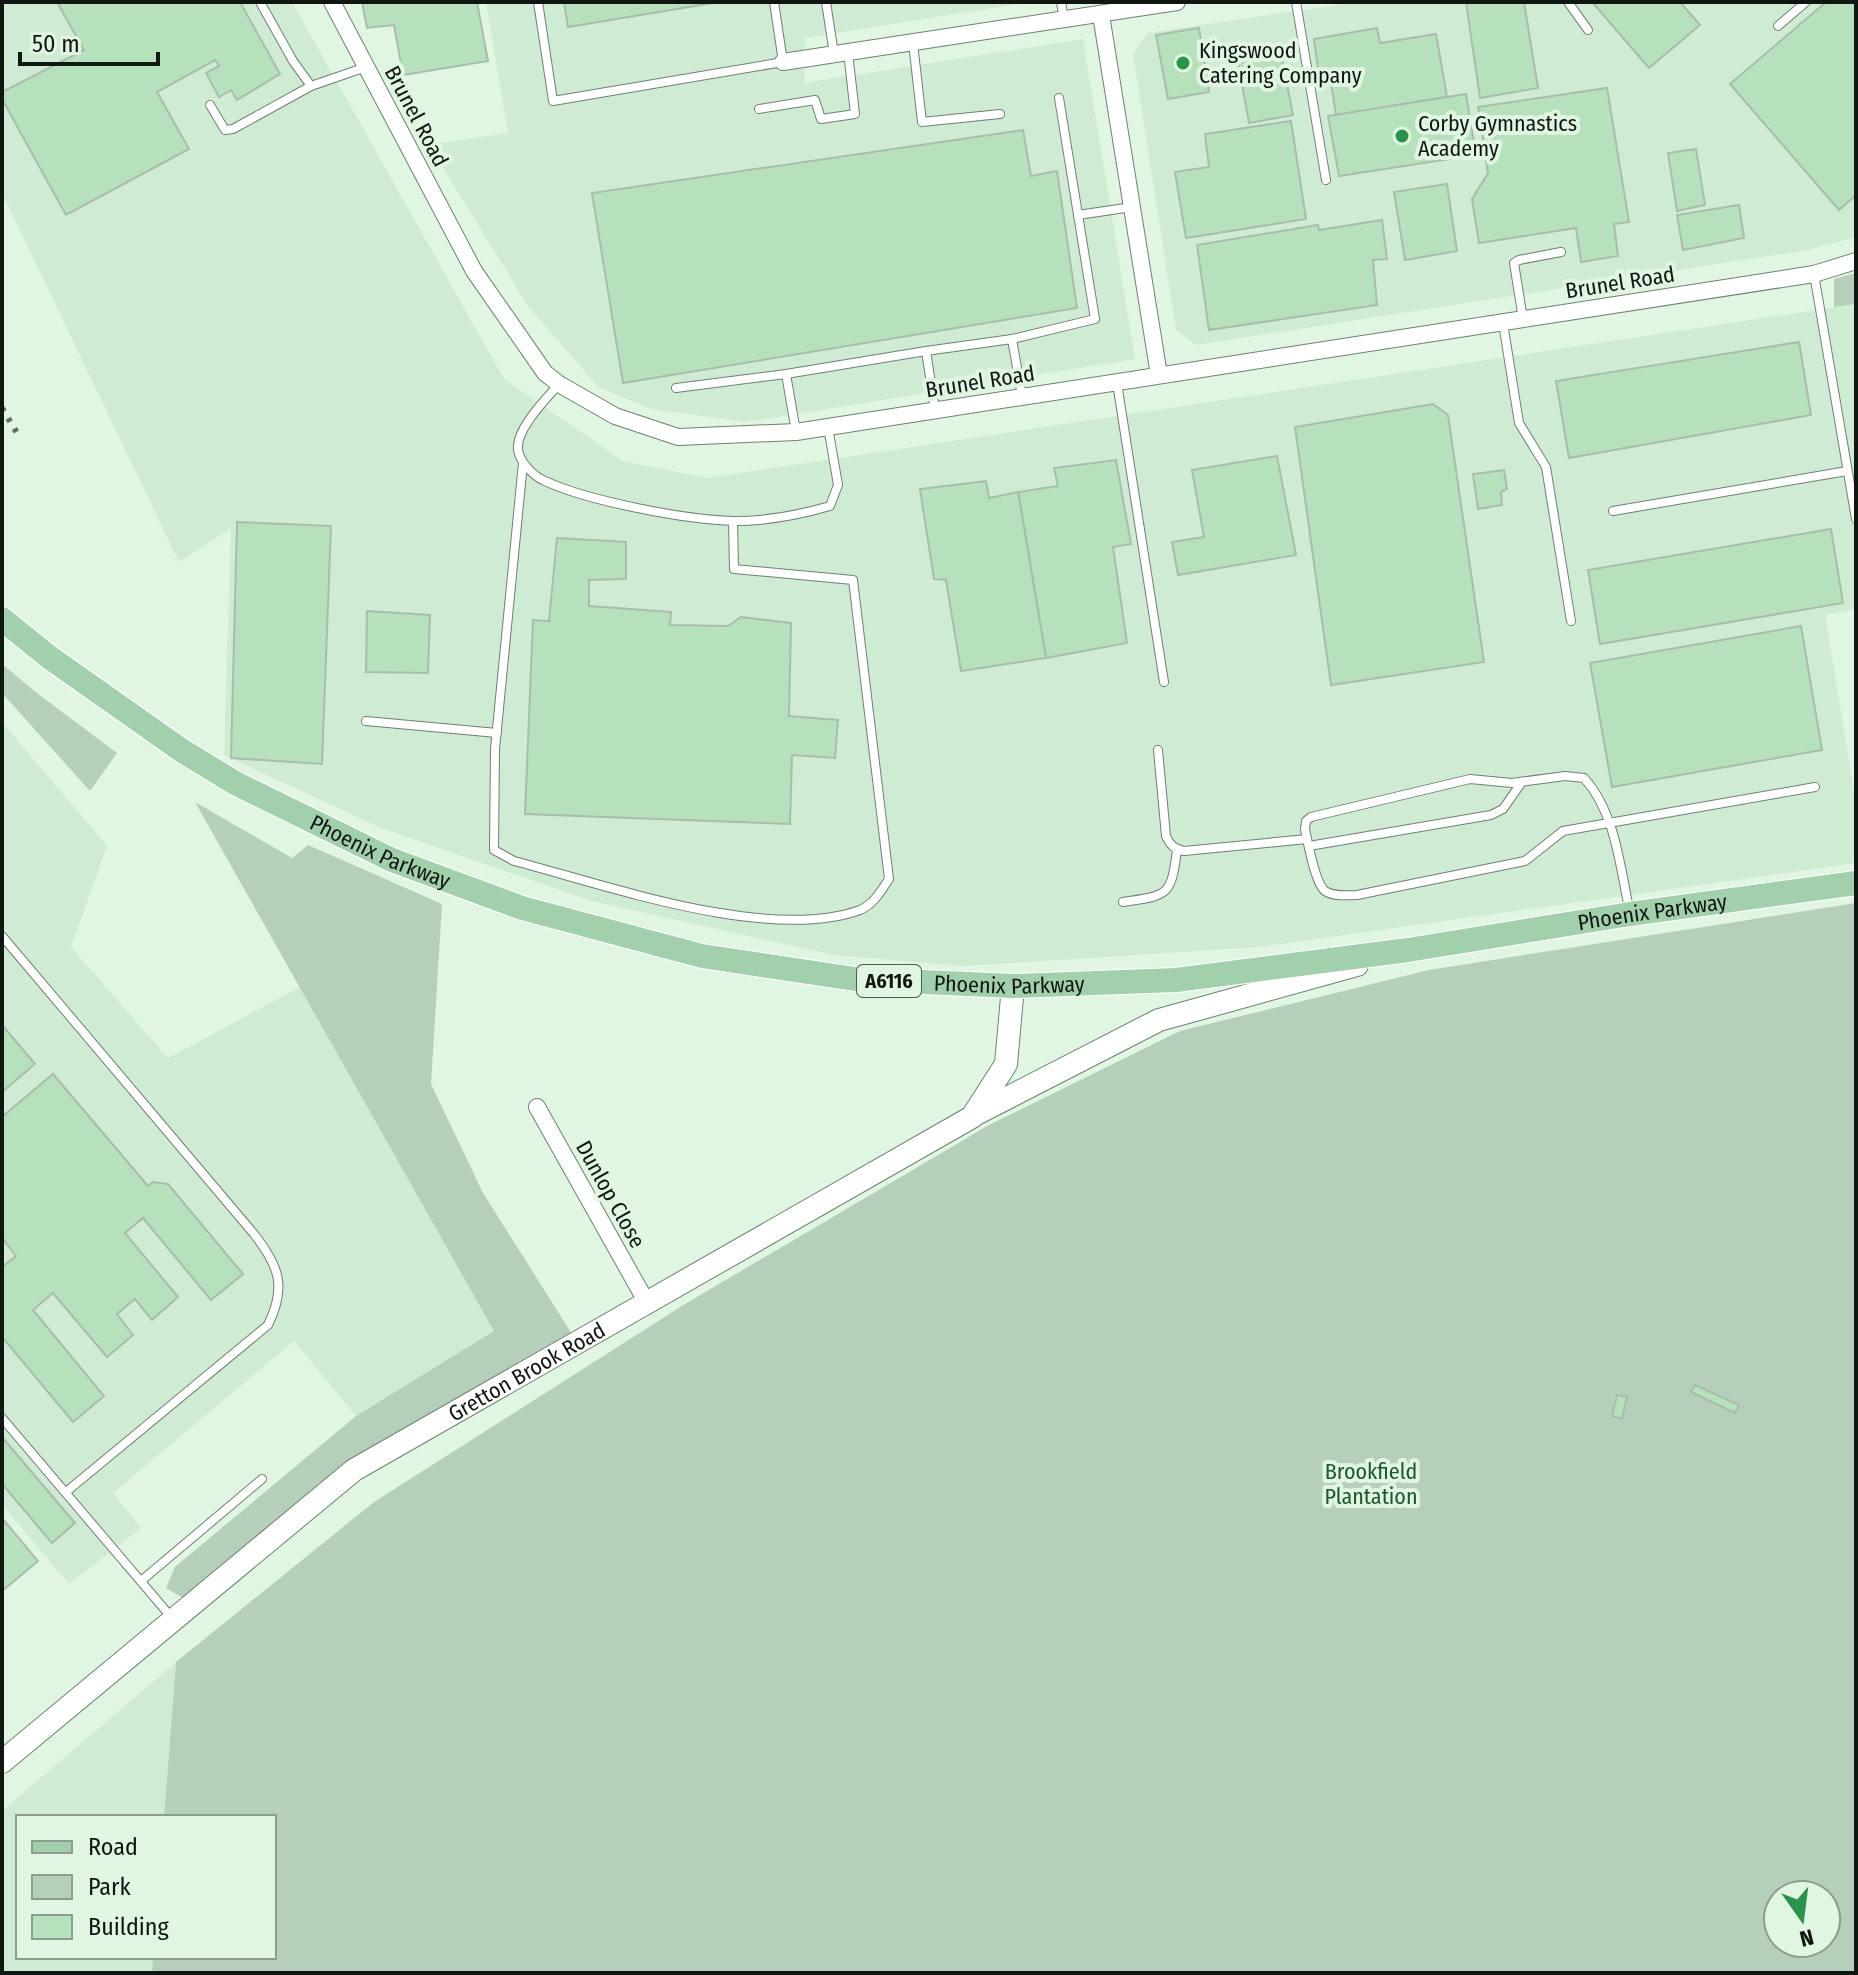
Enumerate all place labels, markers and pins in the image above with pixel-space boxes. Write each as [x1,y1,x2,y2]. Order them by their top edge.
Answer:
place label: Kingswood Catering Company [1199,37,1362,89]
marker: Kingswood Catering Company [1174,54,1192,72]
place label: Corby Gymnastics Academy [1418,110,1577,162]
marker: Corby Gymnastics Academy [1393,127,1411,145]

